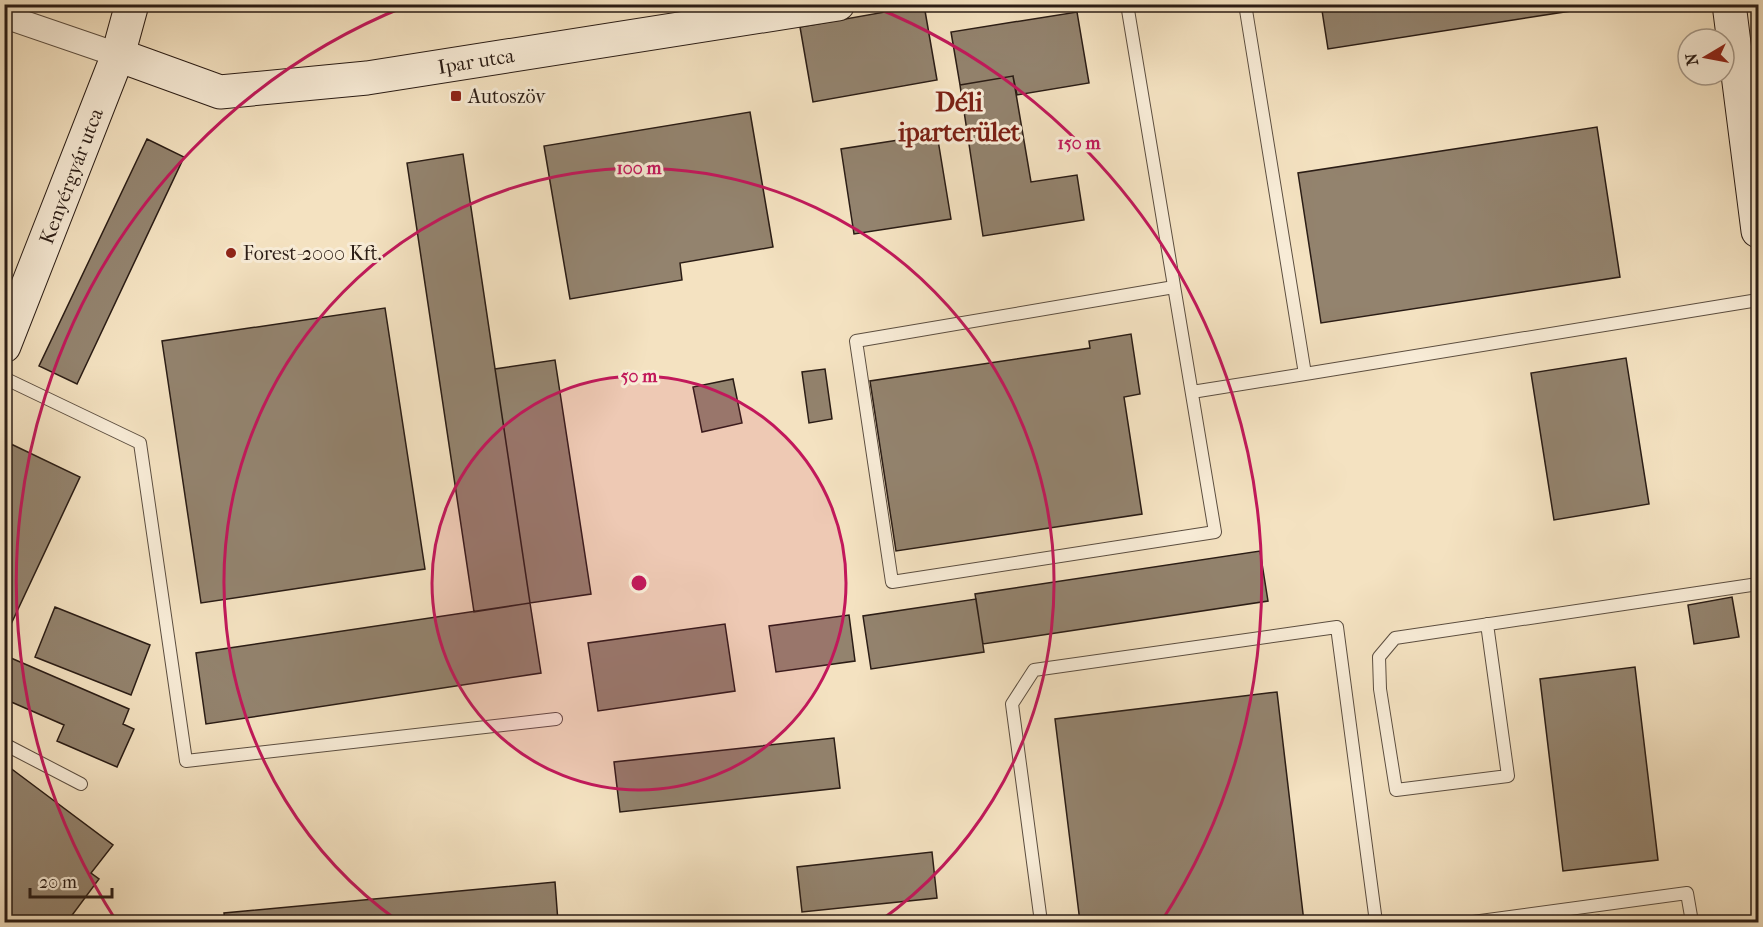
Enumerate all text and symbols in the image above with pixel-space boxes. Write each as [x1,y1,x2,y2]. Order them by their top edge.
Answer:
north arrow [1676,27,1736,87]
street label: Ipar utca [436,44,517,79]
text: N [1681,51,1702,67]
place label: Autoszöv [467,85,546,108]
district label: Déli iparterület [897,87,1021,148]
marker: Autoszöv [449,89,463,103]
street label: Kenyérgyár utca [35,104,108,247]
text: 150 m [1058,133,1101,154]
text: 100 m [616,158,663,179]
place label: Forest-2000 Kft. [243,242,382,265]
marker: Forest-2000 Kft. [224,246,238,260]
text: 50 m [621,366,658,387]
centre of rings [629,573,649,593]
scale bar [30,861,112,899]
text: 20 m [39,872,77,893]

